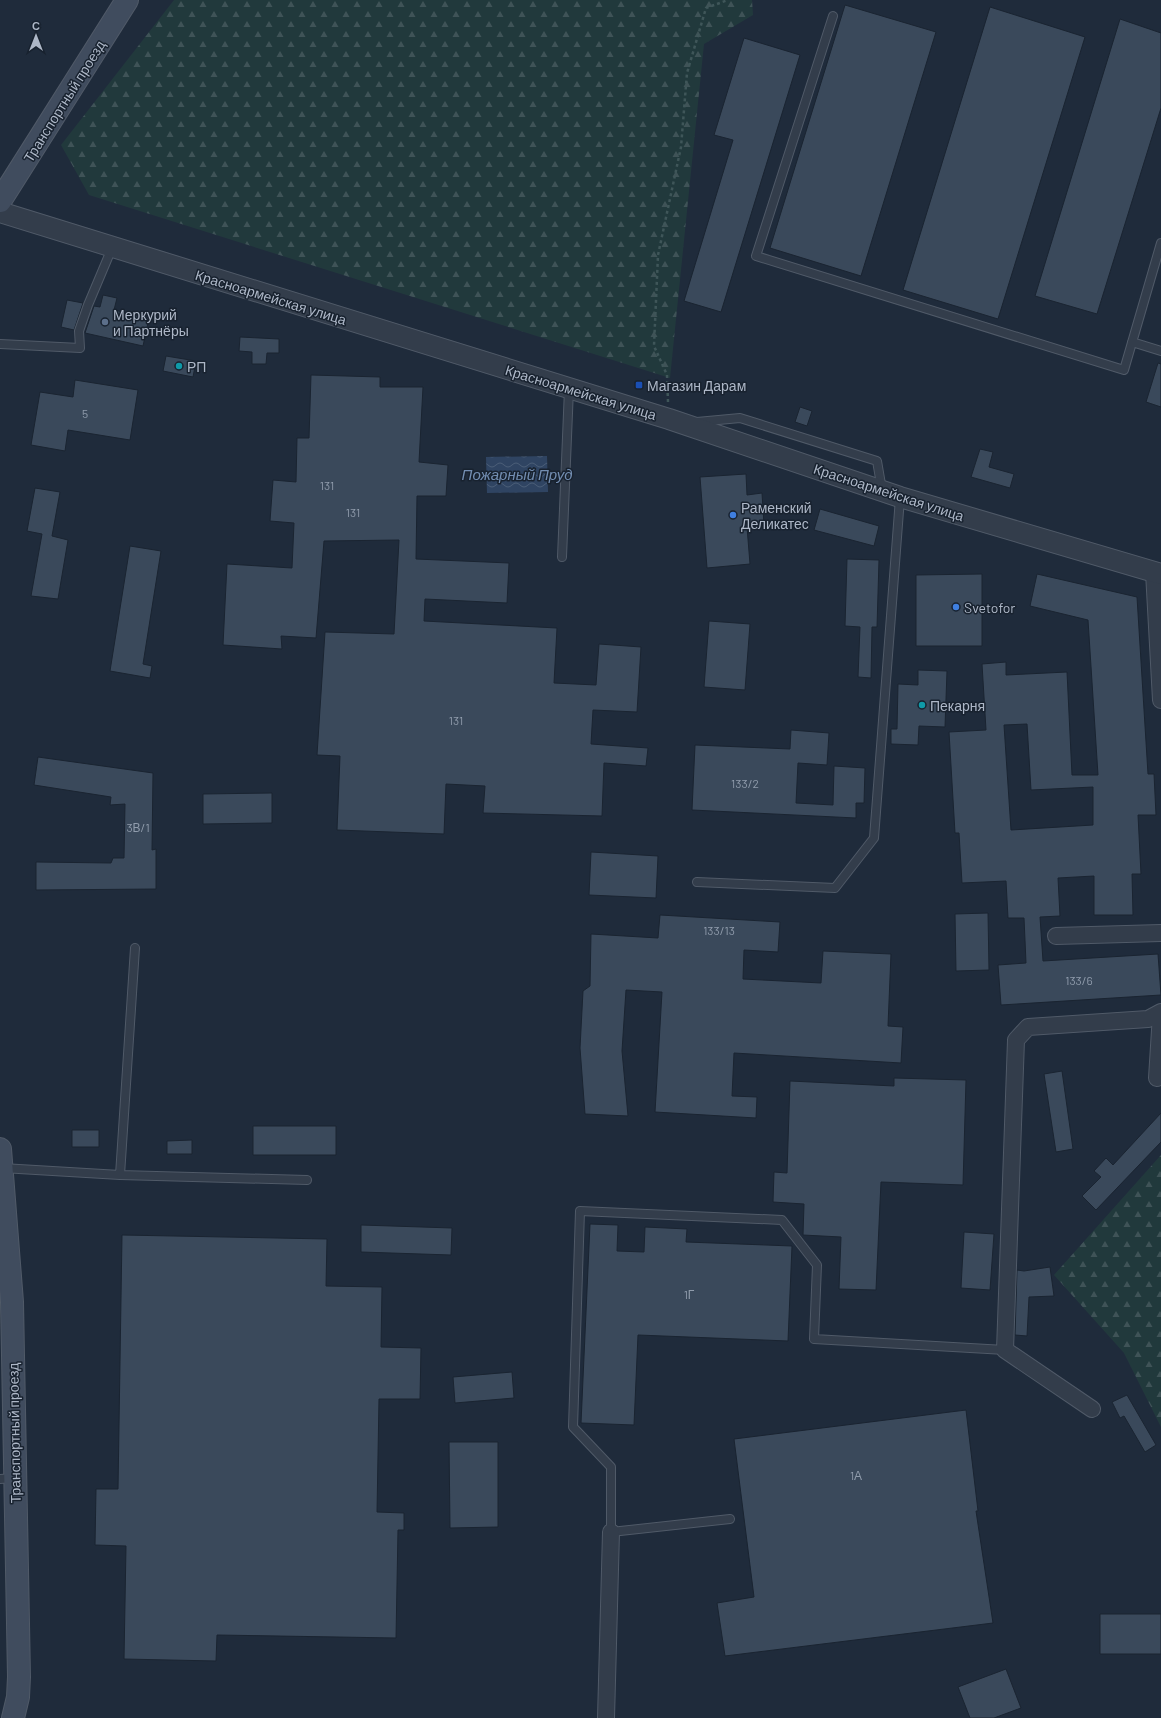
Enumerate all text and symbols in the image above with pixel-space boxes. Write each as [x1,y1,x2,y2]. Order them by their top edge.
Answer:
north arrow [16,16,56,56]
text: С [32,19,40,32]
street label: Транспортный проезд [20,37,108,165]
street label: Красноармейская улица [193,266,349,328]
place label: Меркурий и Партнёры [113,306,189,339]
marker: Меркурий и Партнёры [100,317,110,327]
place label: РП [187,358,206,375]
marker: РП [174,361,184,371]
street label: Красноармейская улица [503,361,659,423]
place label: Магазин Дарам [647,377,746,394]
marker: Магазин Дарам [634,380,644,390]
house number: 5 [82,406,88,420]
street label: Красноармейская улица [812,460,967,524]
water label: Пожарный Пруд [462,465,572,483]
house number: 131 [320,478,334,492]
place label: Раменский Деликатес [741,499,812,532]
house number: 131 [346,505,360,519]
marker: Раменский Деликатес [728,510,738,520]
place label: Svetofor [964,599,1015,616]
marker: Svetofor [951,602,961,612]
place label: Пекарня [930,697,985,714]
marker: Пекарня [917,700,927,710]
house number: 131 [449,713,463,727]
house number: 133/2 [731,776,759,790]
house number: 3В/1 [126,820,150,834]
house number: 133/13 [703,923,735,937]
house number: 133/6 [1065,973,1093,987]
house number: 1Г [684,1287,695,1301]
street label: Транспортный проезд [4,1363,24,1503]
house number: 1А [850,1468,862,1482]

